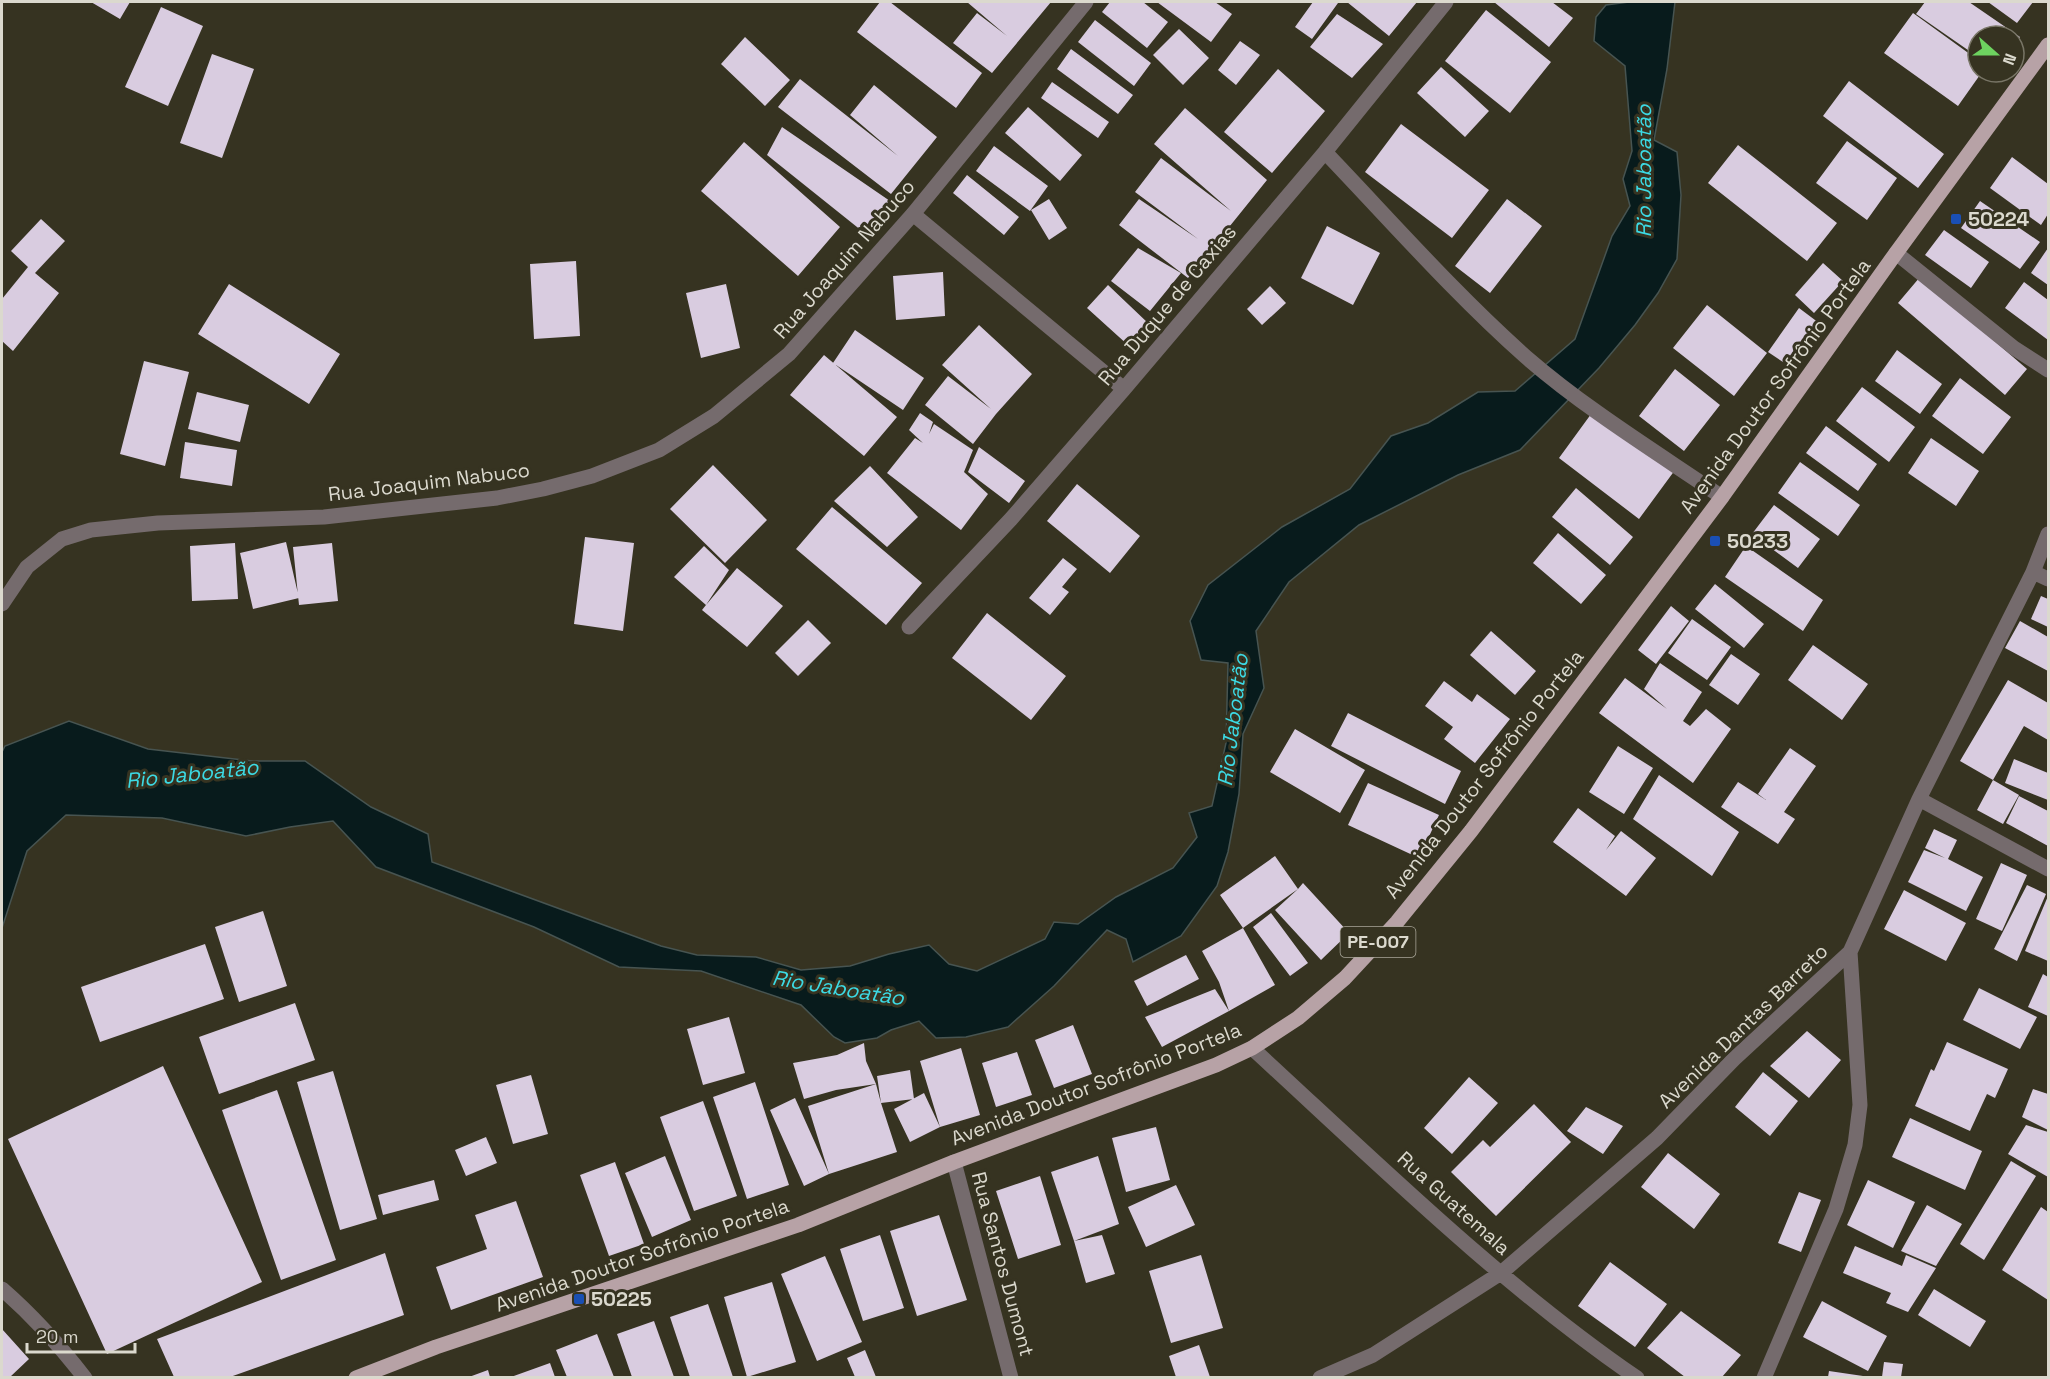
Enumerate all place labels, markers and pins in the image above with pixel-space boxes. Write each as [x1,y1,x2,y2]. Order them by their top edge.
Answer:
place label: 50224 [1968,206,2029,232]
marker: 50224 [1949,212,1963,226]
place label: 50233 [1727,528,1788,554]
marker: 50233 [1708,534,1722,548]
place label: 50225 [591,1286,652,1312]
marker: 50225 [572,1292,586,1306]

